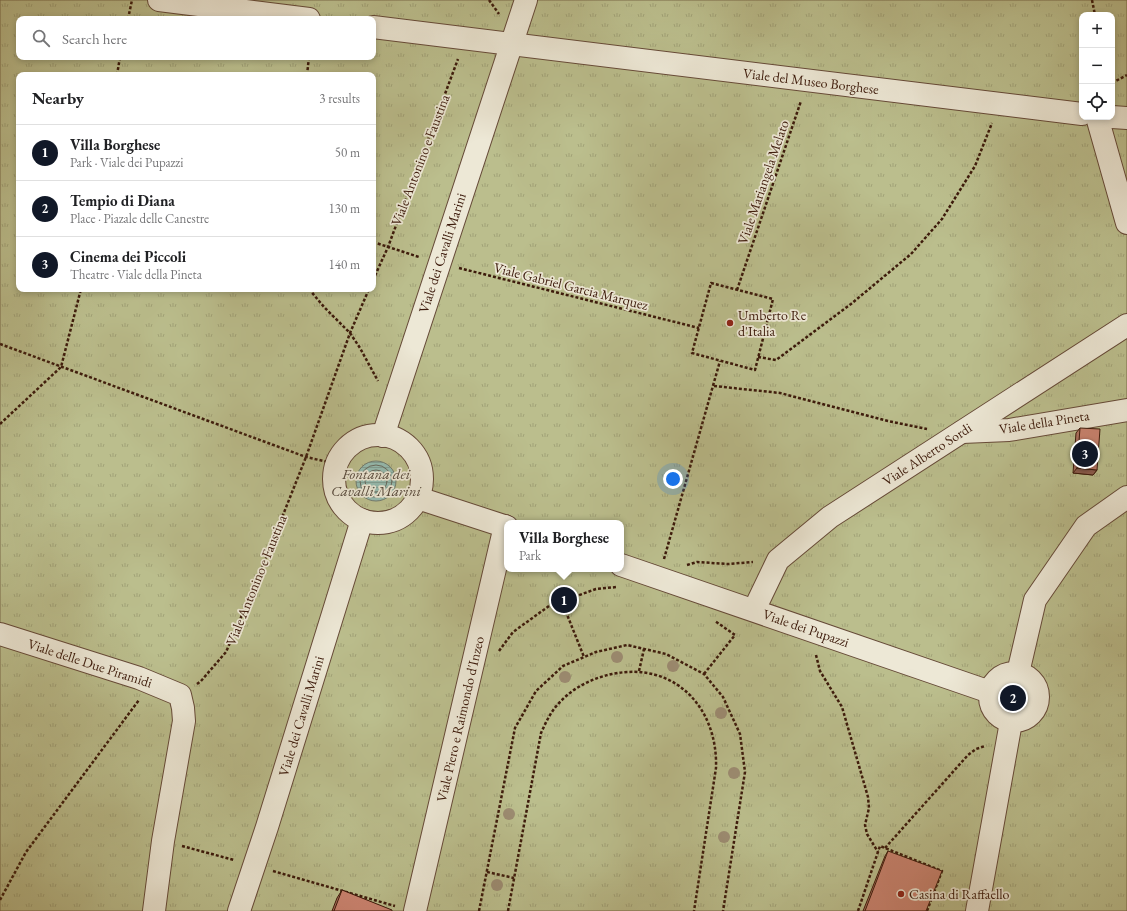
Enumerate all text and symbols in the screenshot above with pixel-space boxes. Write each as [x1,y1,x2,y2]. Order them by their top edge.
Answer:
map controls [1079,12,1115,120]
button: + [1079,12,1115,48]
search box [16,16,376,60]
icon: search [30,27,52,49]
text: Search here [62,29,127,48]
button: − [1079,48,1115,84]
street label: Viale del Museo Borghese [742,64,880,98]
button: locate [1079,84,1115,120]
text: Nearby [32,87,84,109]
text: 3 results [319,90,360,107]
street label: Viale Antonino e Faustina [387,91,454,228]
street label: Viale Mariangela Melato [733,117,793,246]
text: Villa Borghese [70,135,160,154]
text: 1 [42,144,48,161]
text: 50 m [335,144,360,161]
text: Park · Viale dei Pupazzi [70,154,183,171]
street label: Viale dei Cavalli Marini [414,190,470,315]
text: Tempio di Diana [70,191,175,210]
text: 2 [42,200,48,217]
text: 130 m [329,200,360,217]
text: Place · Piazale delle Canestre [70,210,209,227]
text: Cinema dei Piccoli [70,247,186,266]
text: 3 [42,256,48,273]
text: 140 m [329,256,360,273]
street label: Viale Gabriel Garcia Marquez [492,258,651,314]
text: Theatre · Viale della Pineta [70,266,202,283]
place label: Umberto Re d'Italia [738,306,807,340]
marker: Umberto Re d'Italia [725,318,735,328]
street label: Viale della Pineta [997,406,1091,438]
street label: Viale Alberto Sordi [879,418,976,490]
pin: 3 [1072,439,1098,469]
water label: Fontana dei Cavalli Marini [331,464,422,500]
your location [663,469,683,489]
street label: Viale Antonino e Faustina [222,512,291,648]
popup [504,520,624,572]
text: Villa Borghese [519,528,609,547]
text: Park [519,547,541,564]
pin: 1 [551,585,577,615]
street label: Viale dei Pupazzi [761,605,852,651]
street label: Viale delle Due Piramidi [26,634,155,692]
street label: Viale Piero e Raimondo d'Inzeo [432,634,488,804]
street label: Viale dei Cavalli Marini [274,653,328,778]
pin: 2 [1000,683,1026,713]
place label: Casina di Raffaello [909,885,1010,903]
marker: Casina di Raffaello [896,889,906,899]

